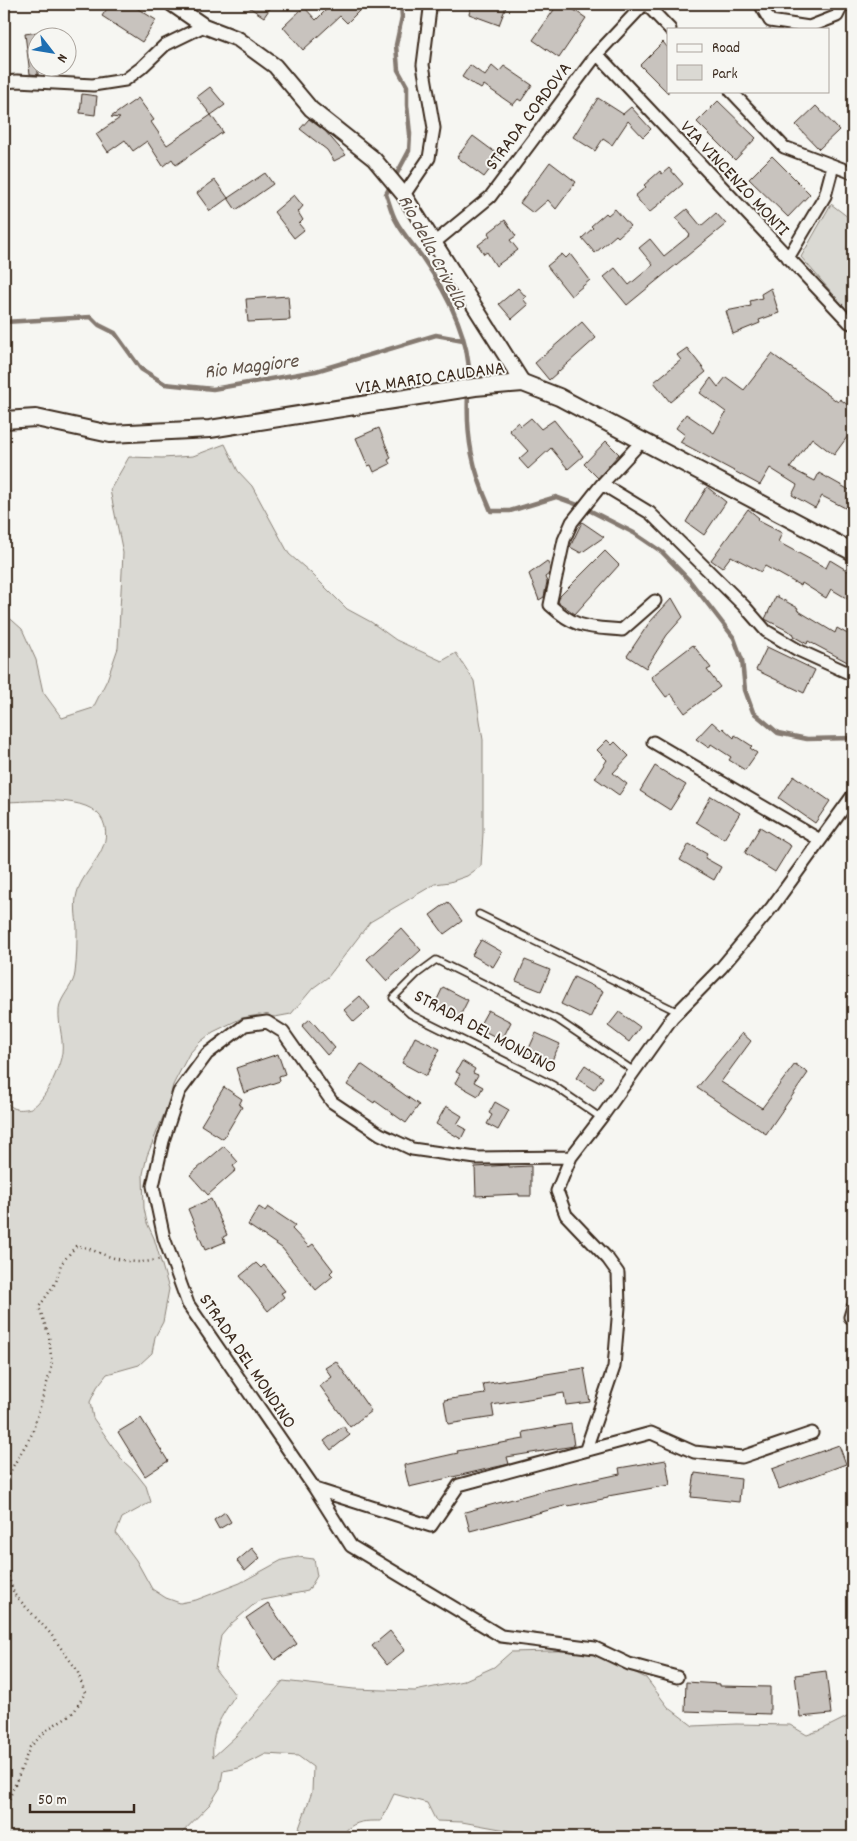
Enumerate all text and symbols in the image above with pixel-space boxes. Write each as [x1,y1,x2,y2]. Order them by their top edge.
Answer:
north arrow [28,28,78,78]
legend [667,28,830,92]
text: Road [712,38,740,60]
text: N [51,50,72,66]
street label: STRADA CORDOVA [480,57,580,177]
text: Park [712,64,738,86]
street label: VIA VINCENZO MONTI [672,115,795,244]
water label: Rio della Crivella [390,190,474,316]
water label: Rio Maggiore [203,348,301,388]
street label: VIA MARIO CAUDANA [354,356,507,403]
street label: STRADA DEL MONDINO [408,984,560,1082]
street label: STRADA DEL MONDINO [191,1289,301,1435]
scale bar [30,1781,134,1813]
text: 50 m [38,1790,67,1812]

